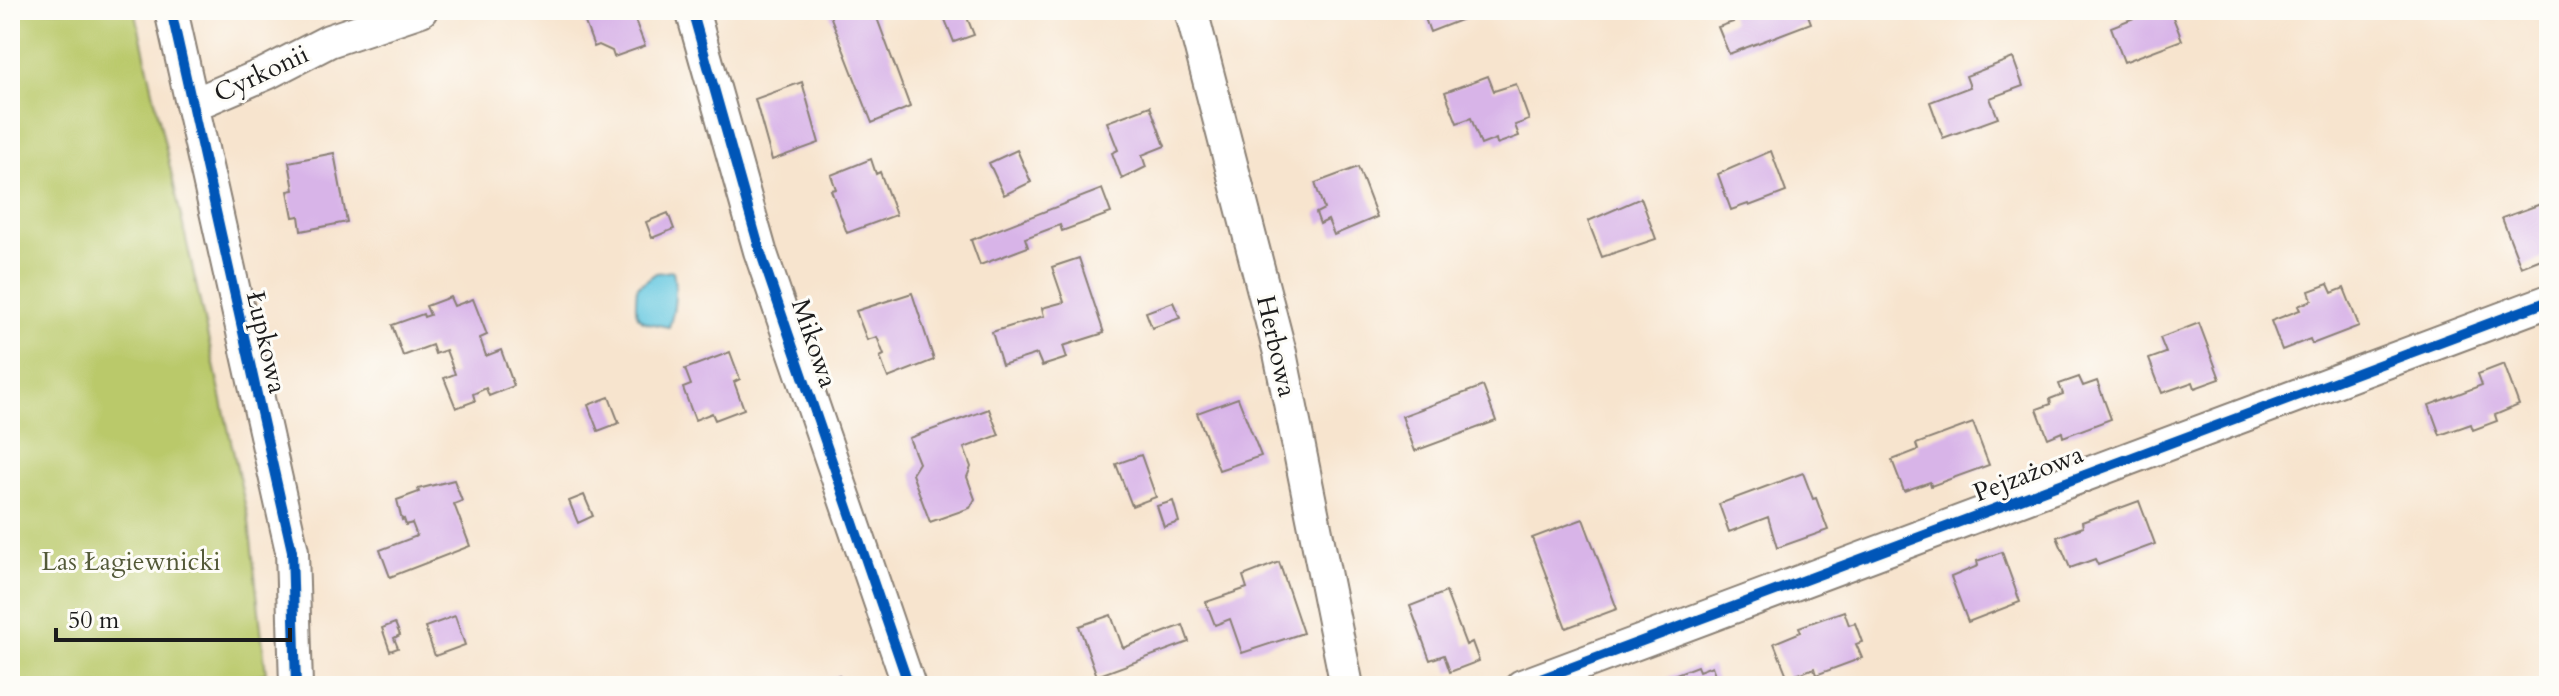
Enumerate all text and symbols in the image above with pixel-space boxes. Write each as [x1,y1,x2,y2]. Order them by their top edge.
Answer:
street label: Cyrkonii [208,36,314,111]
street label: Łupkowa [238,288,295,397]
street label: Herbowa [1248,292,1305,400]
street label: Mikowa [783,294,846,392]
street label: Pejzażowa [1968,437,2088,510]
park label: Las Łagiewnicki [41,544,221,579]
scale bar [56,592,290,642]
text: 50 m [68,604,120,637]

